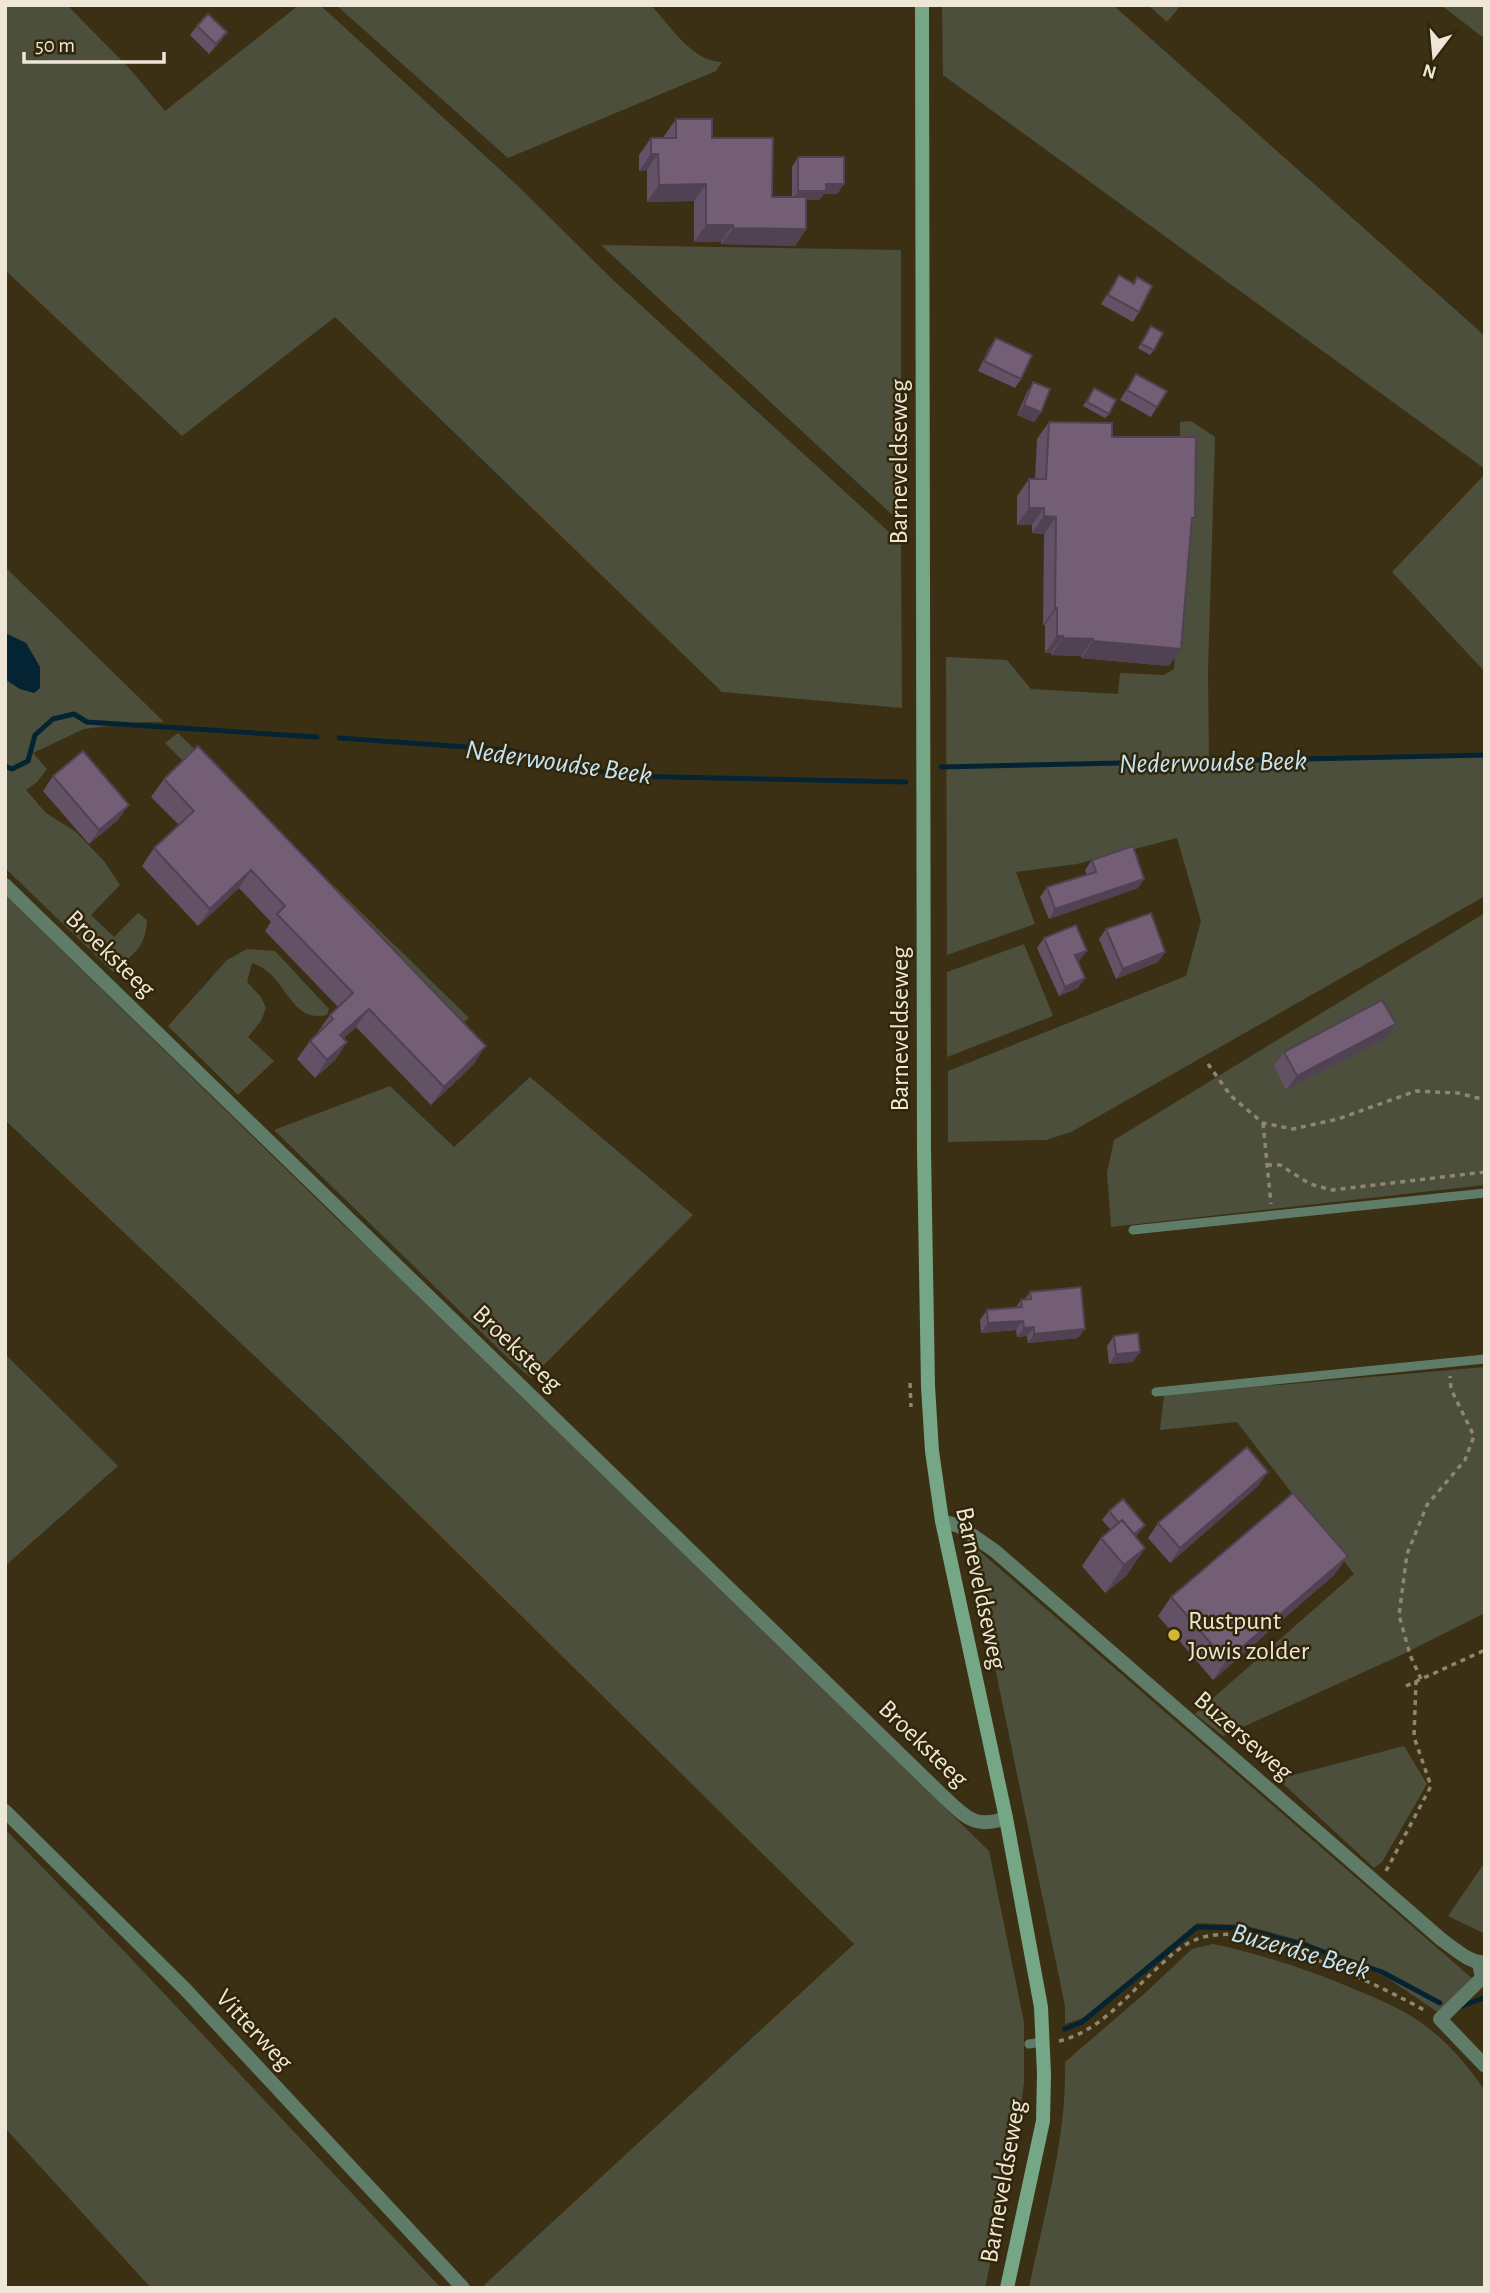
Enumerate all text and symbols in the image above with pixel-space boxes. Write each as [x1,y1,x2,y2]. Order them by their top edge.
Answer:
scale bar [24,21,164,65]
north arrow [1399,21,1469,91]
text: 50 m [35,35,75,56]
text: N [1421,60,1439,82]
street label: Barneveldseweg [886,379,912,545]
water label: Nederwoudse Beek [464,736,654,790]
water label: Nederwoudse Beek [1119,747,1307,779]
street label: Broeksteeg [61,905,160,1002]
street label: Barneveldseweg [887,946,913,1112]
street label: Broeksteeg [468,1300,567,1397]
street label: Barneveldseweg [951,1505,1011,1672]
place label: Rustpunt Jowis zolder [1188,1608,1310,1664]
marker: Rustpunt Jowis zolder [1166,1627,1182,1643]
street label: Buzerseweg [1189,1686,1298,1786]
street label: Broeksteeg [874,1695,973,1792]
water label: Buzerdse Beek [1228,1919,1373,1985]
street label: Vitterweg [211,1984,298,2075]
street label: Barneveldseweg [976,2097,1030,2265]

